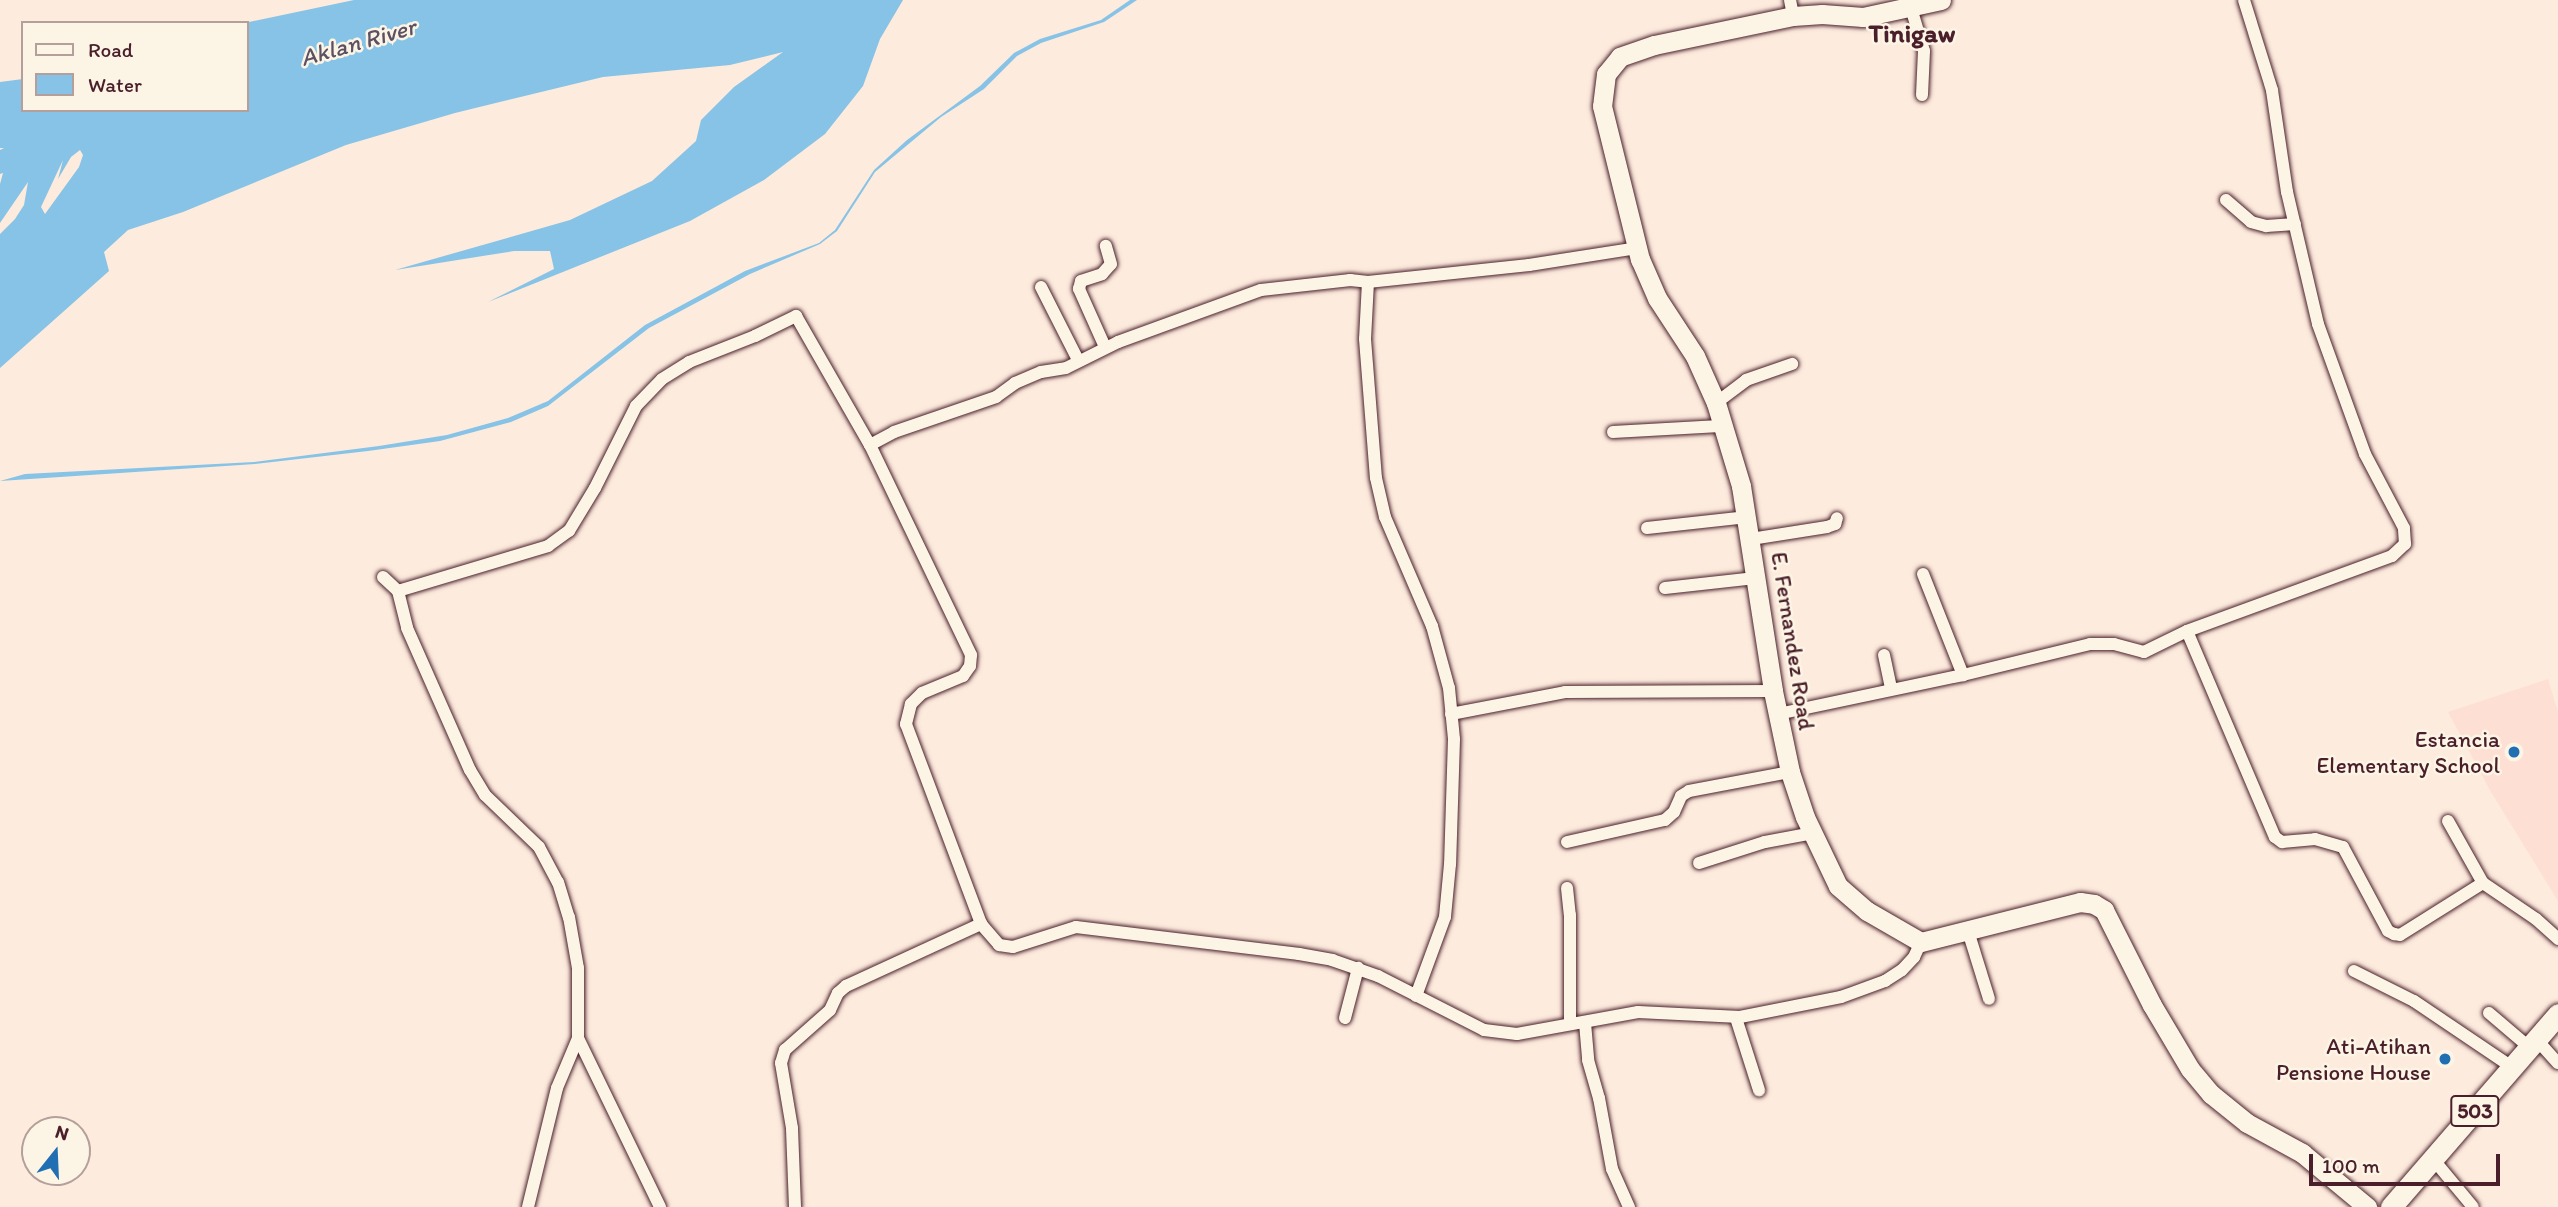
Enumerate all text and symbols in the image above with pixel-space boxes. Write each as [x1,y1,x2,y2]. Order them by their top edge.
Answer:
water label: Aklan River [297,12,419,72]
district label: Tinigaw [1869,18,1955,50]
legend [21,21,248,112]
text: Road [88,37,133,62]
text: Water [88,72,142,97]
street label: E. Fernandez Road [1765,550,1821,732]
place label: Estancia Elementary School [2317,725,2500,779]
marker: Estancia Elementary School [2506,744,2522,760]
place label: Ati-Atihan Pensione House [2276,1032,2431,1086]
marker: Ati-Atihan Pensione House [2437,1051,2453,1067]
road number: 503 [2449,1094,2501,1128]
north arrow [21,1116,91,1186]
text: N [52,1120,72,1145]
scale bar [2313,1140,2504,1184]
text: 100 m [2322,1153,2380,1178]

